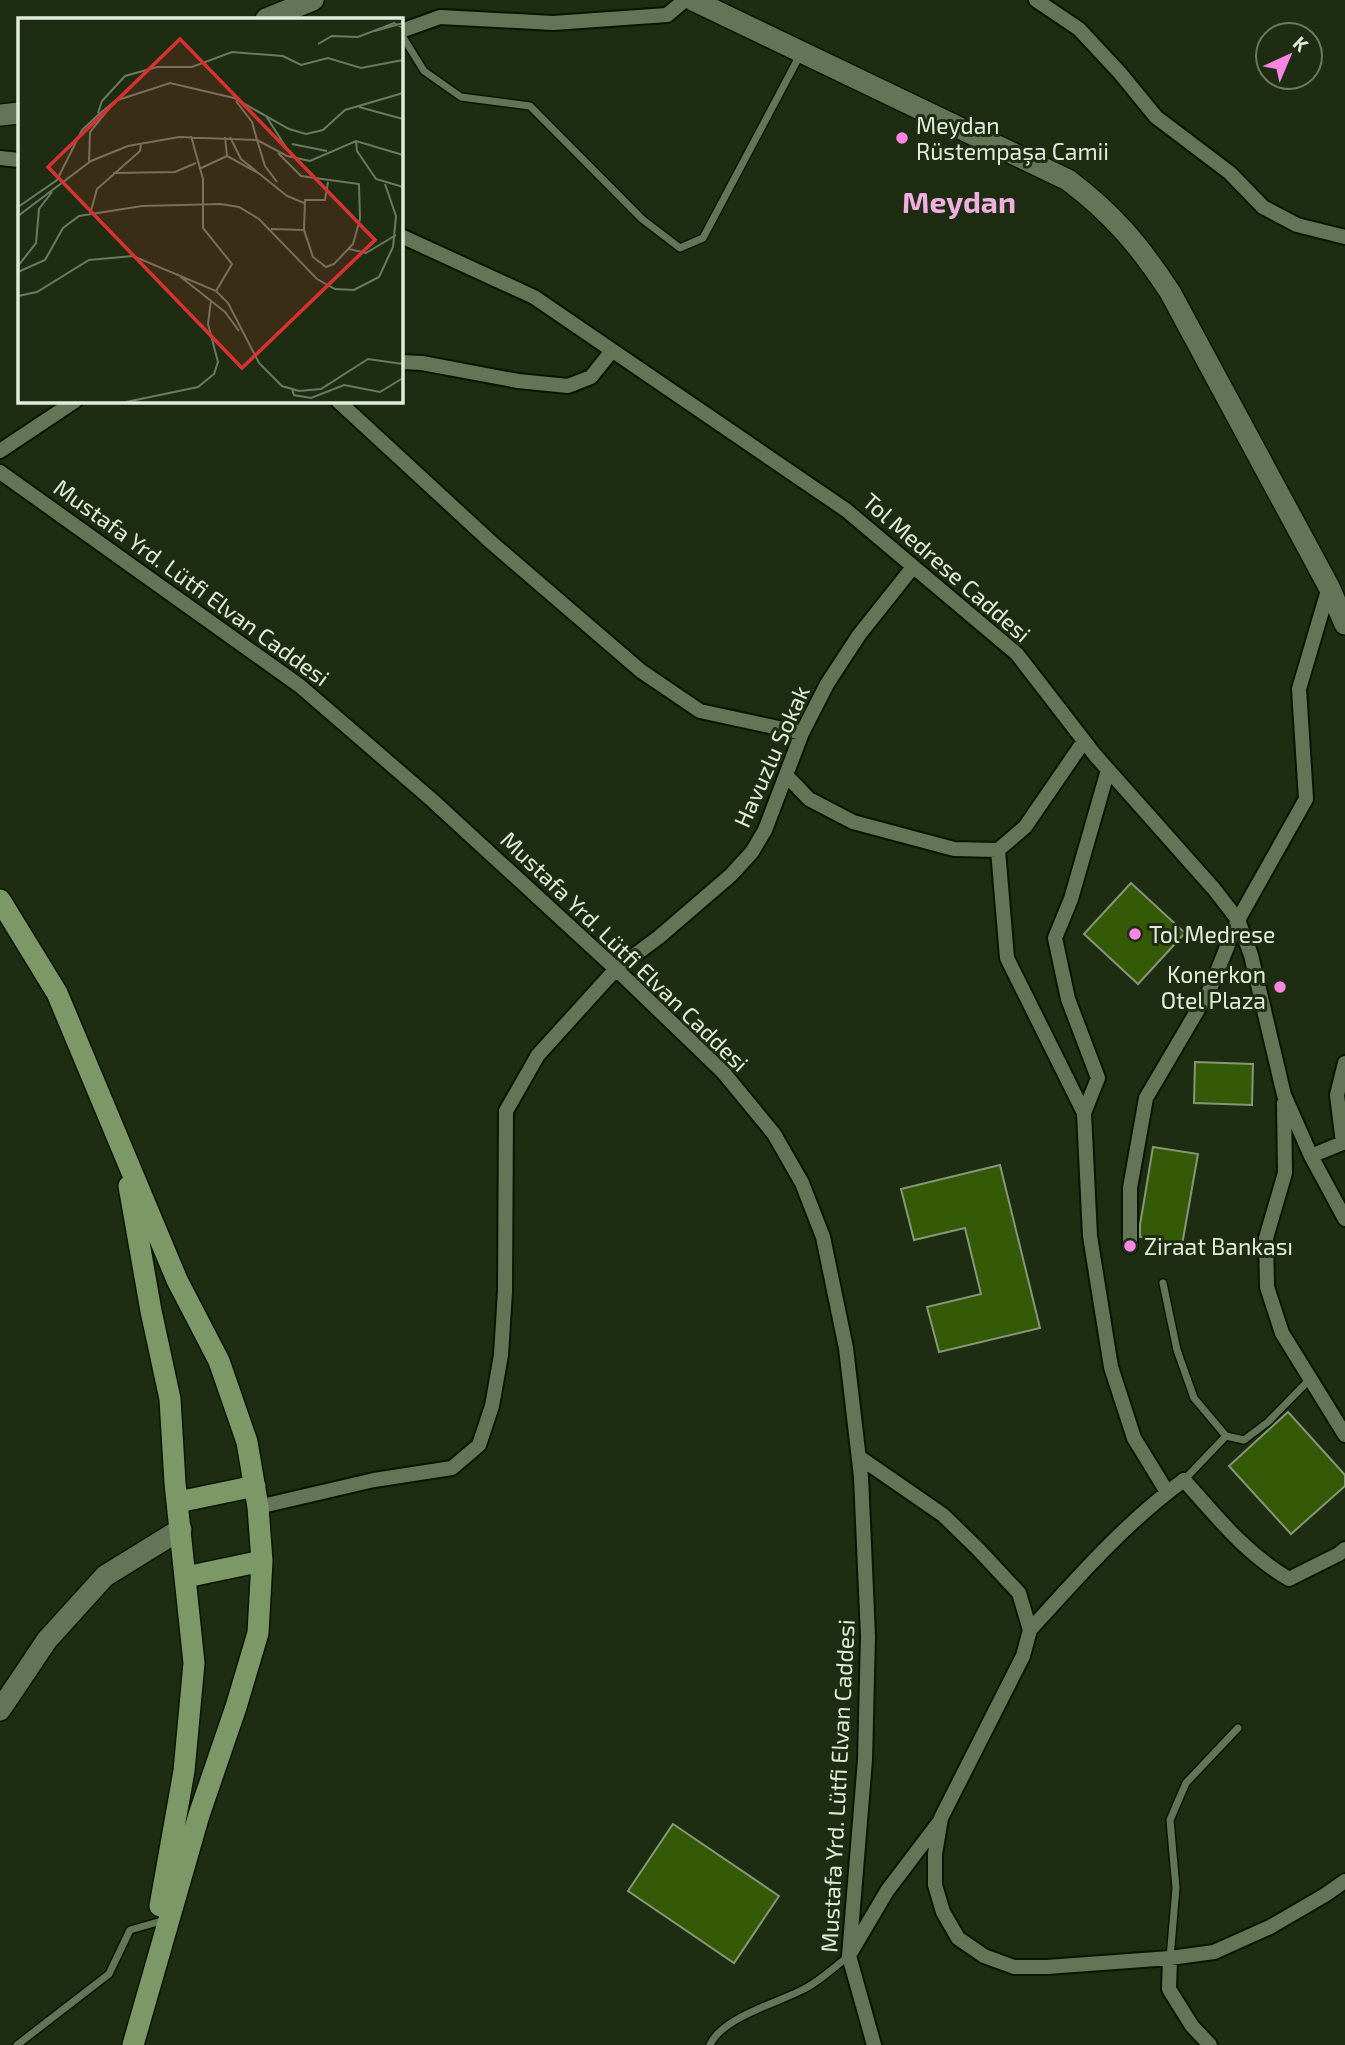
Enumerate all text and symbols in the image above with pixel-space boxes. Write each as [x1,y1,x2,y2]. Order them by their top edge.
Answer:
inset map [18,18,402,402]
north arrow [1254,21,1324,91]
text: K [1289,31,1313,56]
place label: Meydan Rüstempaşa Camii [916,111,1109,166]
marker: Meydan Rüstempaşa Camii [894,130,910,146]
district label: Meydan [902,183,1016,220]
street label: Mustafa Yrd. Lütfi Elvan Caddesi [49,473,335,691]
street label: Tol Medrese Caddesi [857,486,1037,648]
street label: Havuzlu Sokak [727,681,815,831]
street label: Mustafa Yrd. Lütfi Elvan Caddesi [495,825,755,1077]
place label: Tol Medrese [1149,920,1275,948]
marker: Tol Medrese [1127,926,1143,942]
place label: Konerkon Otel Plaza [1161,960,1266,1014]
marker: Konerkon Otel Plaza [1272,979,1288,995]
place label: Ziraat Bankası [1144,1232,1293,1260]
marker: Ziraat Bankası [1122,1238,1138,1254]
street label: Mustafa Yrd. Lütfi Elvan Caddesi [814,1619,860,1953]

